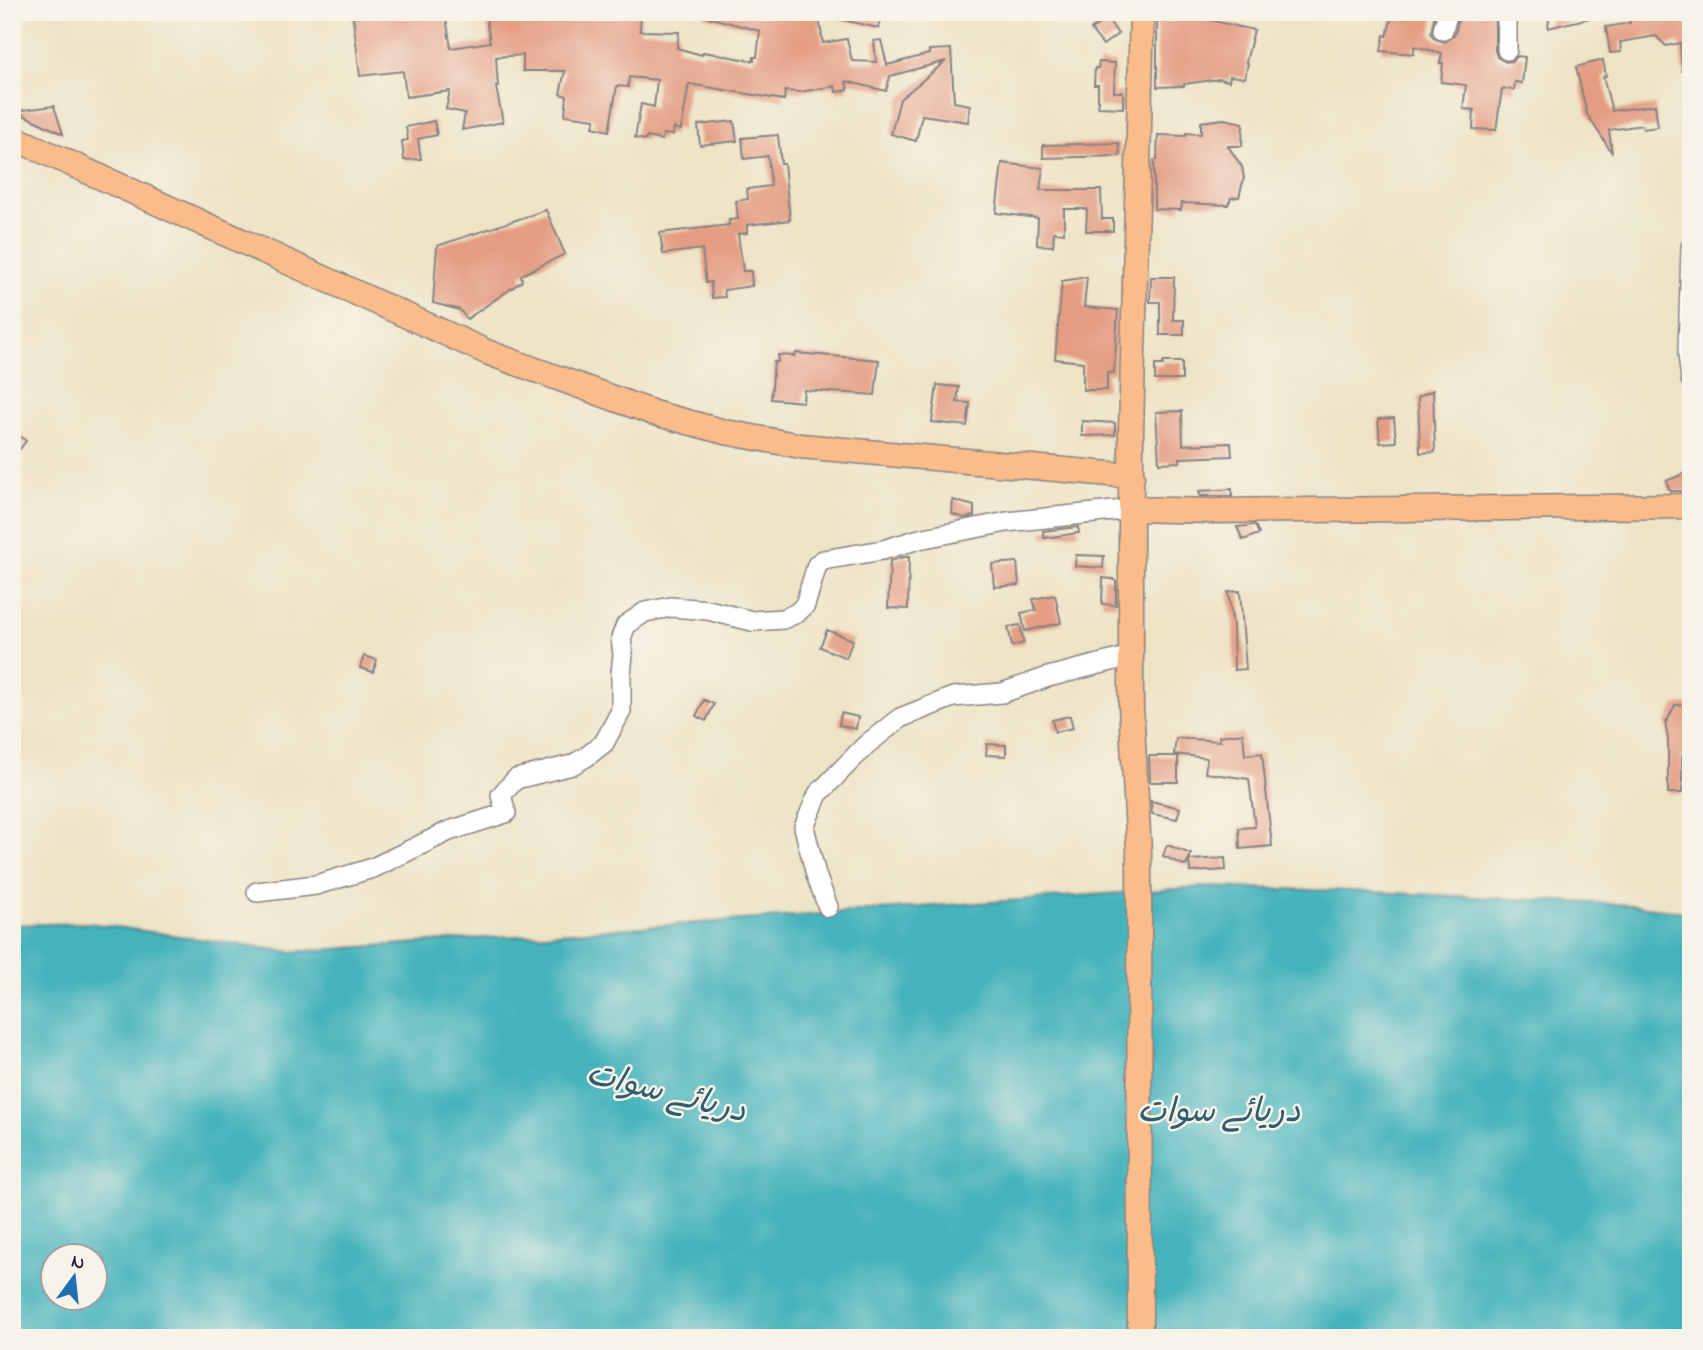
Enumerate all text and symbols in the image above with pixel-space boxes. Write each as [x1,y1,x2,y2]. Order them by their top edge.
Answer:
water label: دریائے سوات [581,1051,751,1137]
water label: دریائے سوات [1137,1089,1301,1137]
north arrow [38,1242,108,1312]
text: N [68,1248,88,1278]

